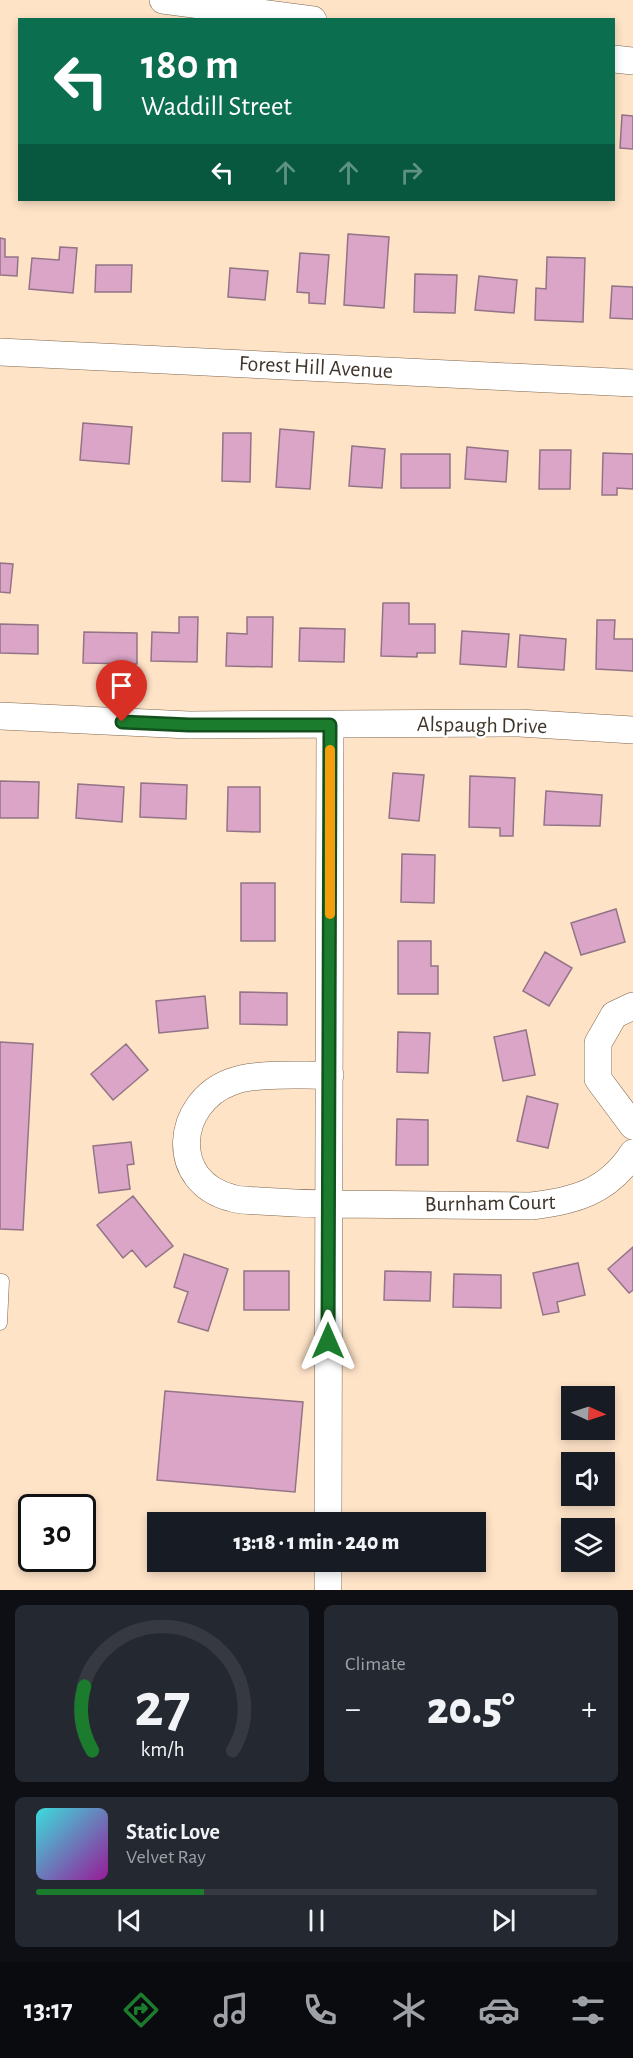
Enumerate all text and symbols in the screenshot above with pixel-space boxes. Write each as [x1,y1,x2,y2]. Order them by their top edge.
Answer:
icon: left [42,42,120,120]
text: 180 m [141,44,239,86]
text: Waddill Street [141,93,292,120]
icon: left [206,156,239,189]
icon: ahead [269,156,302,189]
icon: ahead [332,156,365,189]
icon: right [395,156,428,189]
street label: Forest Hill Avenue [238,352,394,382]
pin [96,660,147,722]
icon: arrive [105,669,138,702]
street label: Alspaugh Drive [417,713,547,737]
street label: Burnham Court [424,1191,556,1215]
position arrow [296,1309,360,1373]
north arrow [561,1386,615,1440]
map controls [561,1386,615,1572]
button: sound [561,1452,615,1506]
speed limit sign: 30 [18,1494,96,1572]
button: layers [561,1518,615,1572]
text: 13:18 · 1 min · 240 m [234,1531,399,1553]
text: Climate [345,1654,406,1674]
text: 27 [134,1675,190,1737]
text: 20.5° [427,1687,515,1732]
text: − [345,1693,361,1726]
text: + [581,1693,597,1726]
text: km/h [140,1739,184,1760]
text: Static Love [126,1821,220,1843]
text: Velvet Ray [126,1847,206,1867]
icon: previous [113,1904,146,1937]
icon: pause [300,1904,333,1937]
icon: next [487,1904,520,1937]
icon: directions [120,1989,162,2031]
icon: music [210,1989,252,2031]
icon: phone [299,1989,341,2031]
icon: climate [388,1989,430,2031]
icon: car [478,1989,520,2031]
icon: filters [567,1989,609,2031]
text: 13:17 [24,1996,73,2023]

